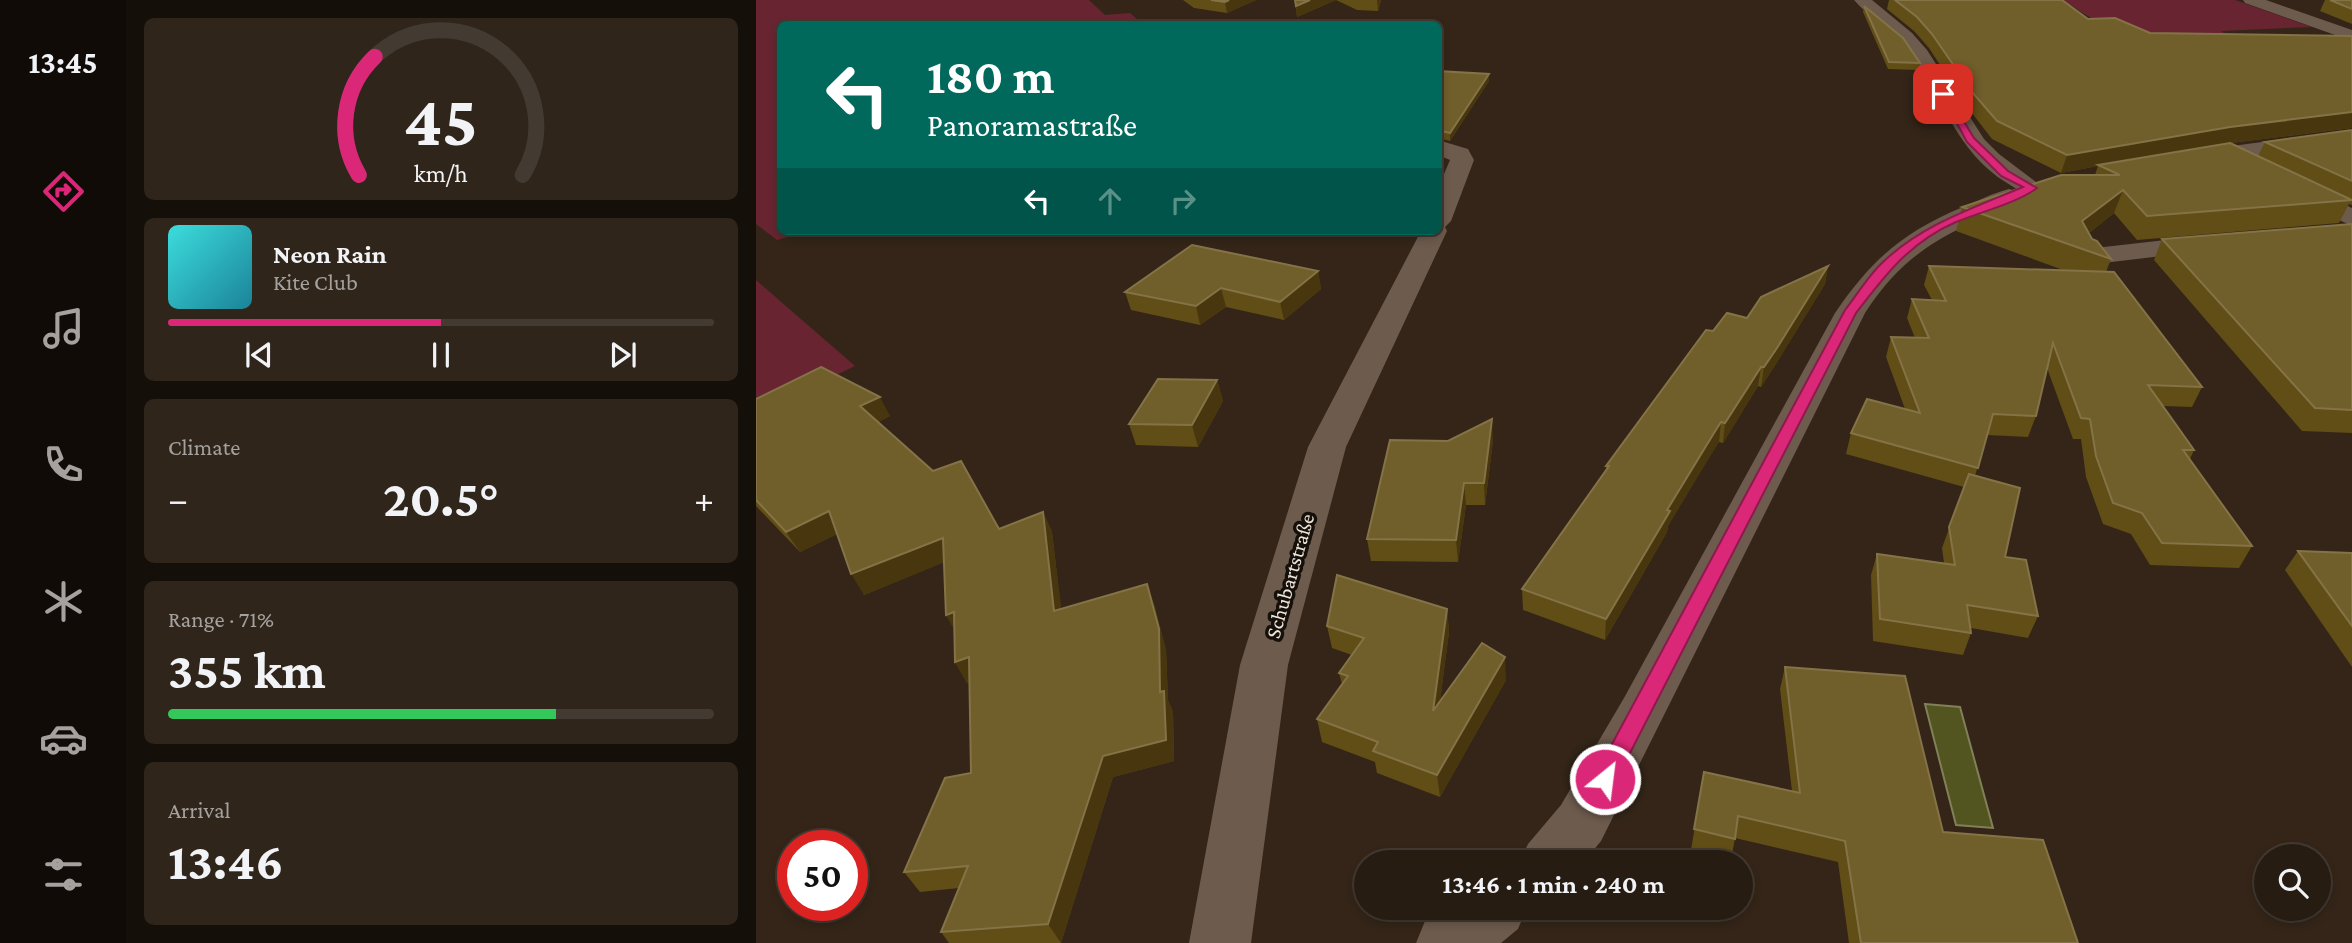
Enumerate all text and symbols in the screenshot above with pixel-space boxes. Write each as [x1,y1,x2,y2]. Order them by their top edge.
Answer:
text: 13:45 [28,44,98,80]
icon: left [812,49,903,140]
text: 180 m [927,49,1055,104]
pin [1913,64,1973,124]
icon: arrive [1924,75,1962,113]
text: 45 [404,80,478,161]
text: Panoramastraße [927,107,1137,143]
text: km/h [414,160,468,187]
icon: directions [39,167,88,216]
icon: left [1018,182,1056,220]
icon: ahead [1091,182,1129,220]
icon: right [1164,182,1202,220]
text: Neon Rain [273,240,387,269]
text: Kite Club [273,269,358,295]
icon: music [39,304,88,353]
icon: previous [240,336,278,374]
icon: pause [422,336,460,374]
icon: next [604,336,642,374]
text: Climate [168,434,240,460]
icon: phone [39,440,88,489]
text: 20.5° [383,469,499,527]
text: − [168,478,188,520]
text: + [694,478,714,520]
street label: Schubartstraße [1261,511,1319,641]
icon: climate [39,577,88,626]
text: Range · 71% [168,606,274,632]
text: 355 km [168,641,326,699]
icon: car [39,714,88,763]
position arrow [1568,742,1642,816]
text: Arrival [168,797,231,823]
speed limit sign: 50 [777,830,868,921]
text: 13:46 [168,832,284,890]
map controls [2254,844,2331,921]
button: search [2254,844,2331,921]
icon: filters [39,850,88,899]
text: 13:46 · 1 min · 240 m [1442,870,1665,899]

